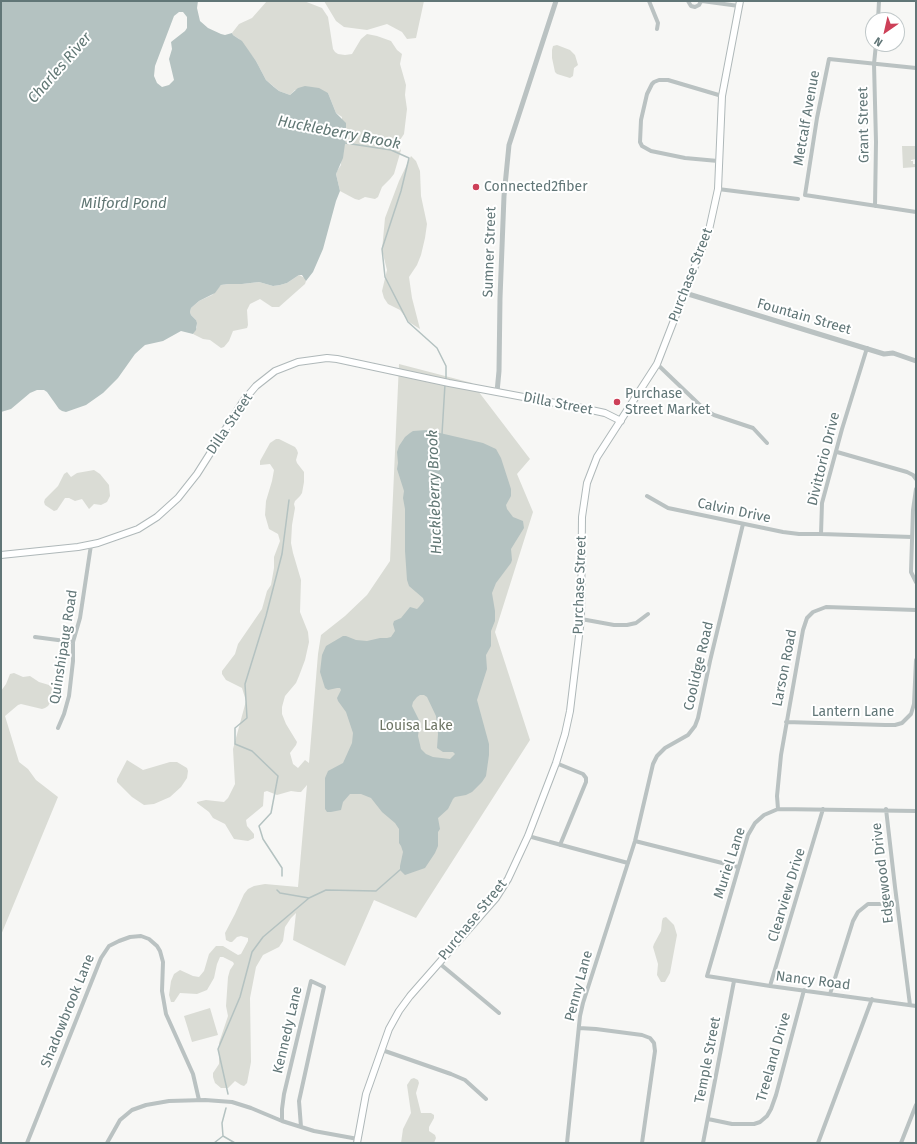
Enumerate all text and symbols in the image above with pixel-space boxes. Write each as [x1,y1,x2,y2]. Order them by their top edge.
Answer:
north arrow [865,12,905,52]
water label: Charles River [24,29,96,107]
text: N [872,34,885,49]
street label: Metcalf Avenue [790,69,824,167]
street label: Grant Street [855,87,873,163]
water label: Huckleberry Brook [276,112,402,154]
place label: Connected2fiber [484,179,588,195]
marker: Connected2fiber [471,182,481,192]
water label: Milford Pond [81,195,167,213]
street label: Sumner Street [480,206,500,298]
street label: Purchase Street [665,226,717,324]
street label: Fountain Street [755,296,853,338]
place label: Purchase Street Market [625,386,710,418]
street label: Dilla Street [522,389,594,419]
street label: Dilla Street [203,390,257,458]
marker: Purchase Street Market [612,397,622,407]
street label: Divittorio Drive [804,410,844,508]
water label: Huckleberry Brook [424,429,446,555]
street label: Calvin Drive [696,495,772,527]
street label: Purchase Street [570,535,590,635]
street label: Quinshipaug Road [47,588,81,706]
street label: Coolidge Road [681,620,717,712]
street label: Larson Road [769,628,801,708]
street label: Lantern Lane [812,704,894,720]
park label: Louisa Lake [379,718,453,734]
street label: Edgewood Drive [868,822,898,924]
street label: Muriel Lane [711,825,749,901]
street label: Clearview Drive [765,846,809,944]
street label: Purchase Street [435,876,511,964]
street label: Penny Lane [561,949,597,1023]
street label: Shadowbrook Lane [38,952,98,1070]
street label: Nancy Road [775,968,851,994]
street label: Kennedy Lane [270,985,306,1075]
street label: Treeland Drive [753,1011,795,1103]
street label: Temple Street [691,1015,725,1105]

